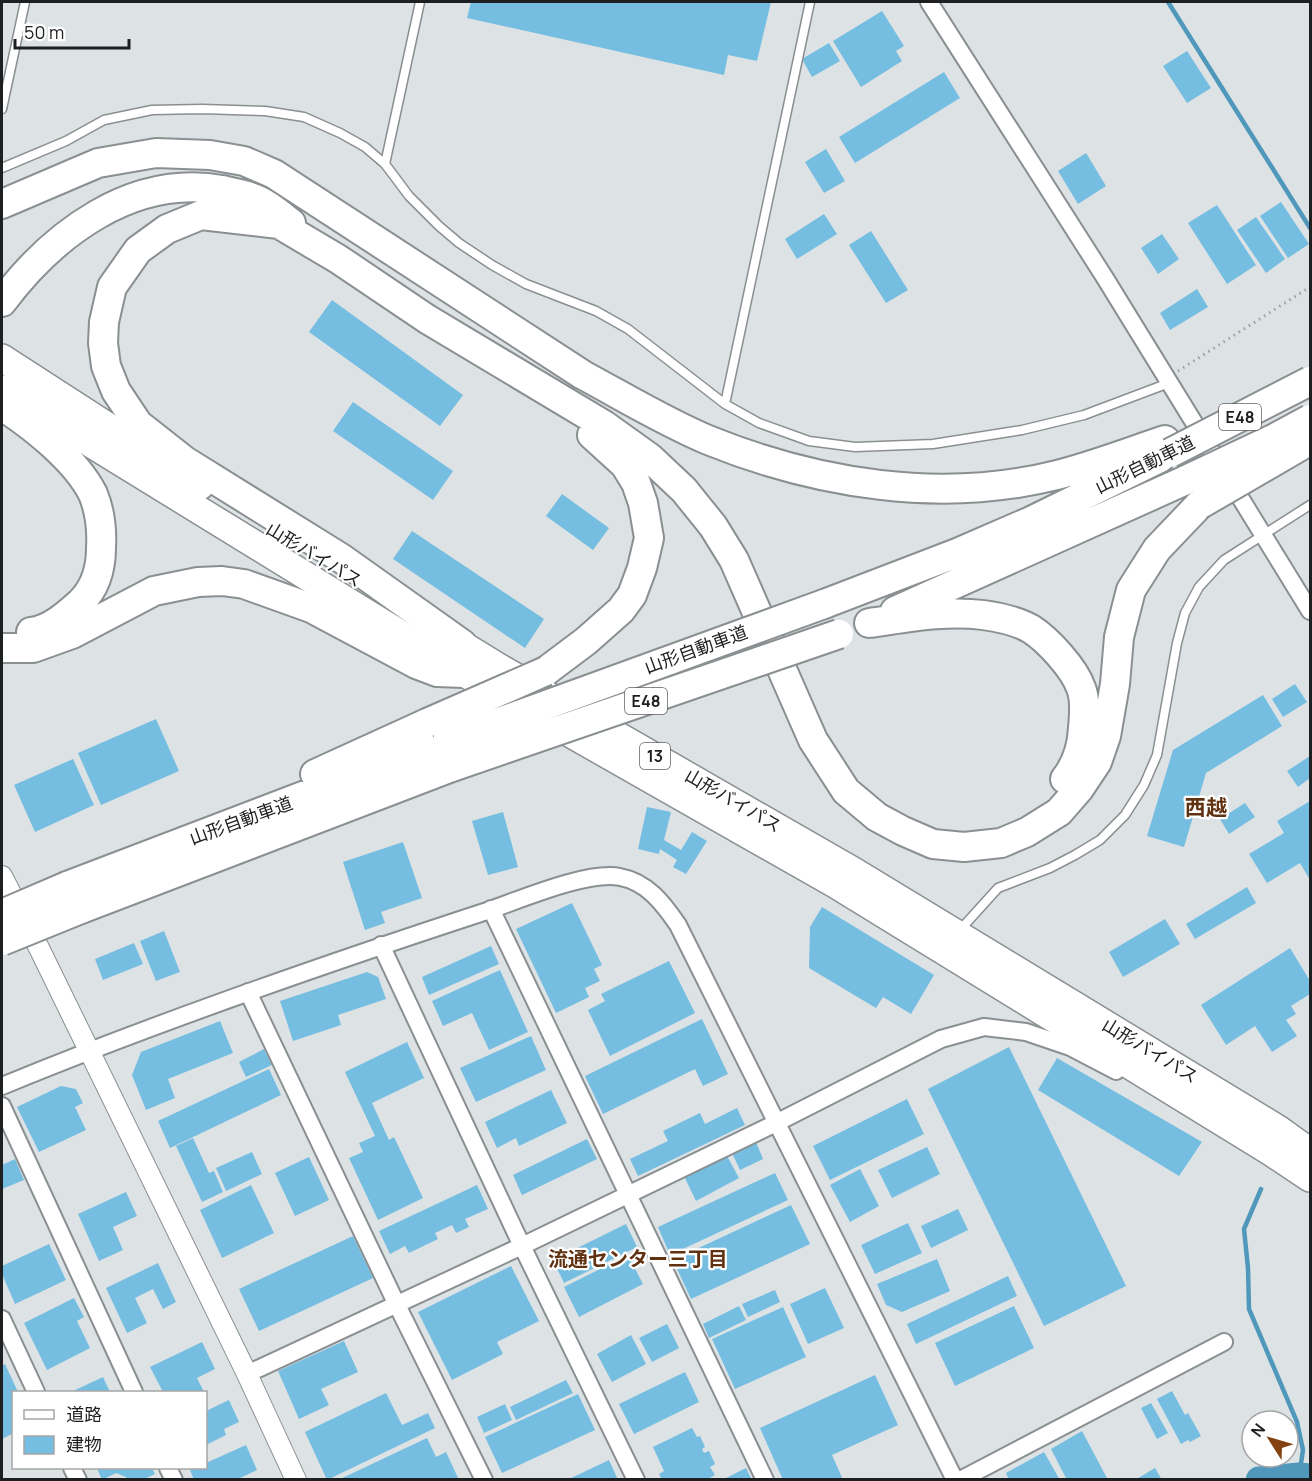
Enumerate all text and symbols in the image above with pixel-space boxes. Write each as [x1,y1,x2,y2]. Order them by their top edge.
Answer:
scale bar [15,12,129,50]
text: 50 m [24,20,64,44]
road number: E48 [1219,404,1261,430]
street label: 山形自動車道 [1091,430,1198,499]
street label: 山形バイパス [262,516,367,592]
street label: 山形自動車道 [641,619,751,679]
road number: E48 [625,688,667,714]
road number: 13 [640,743,670,769]
street label: 山形バイパス [681,763,786,837]
street label: 山形自動車道 [186,790,296,850]
district label: 西越 [1185,793,1227,821]
street label: 山形バイパス [1098,1012,1203,1088]
district label: 流通センター三丁目 [548,1245,728,1272]
legend [12,1391,207,1469]
text: 道路 [66,1402,102,1426]
north arrow [1240,1409,1300,1469]
text: N [1246,1419,1270,1441]
text: 建物 [66,1432,102,1456]

